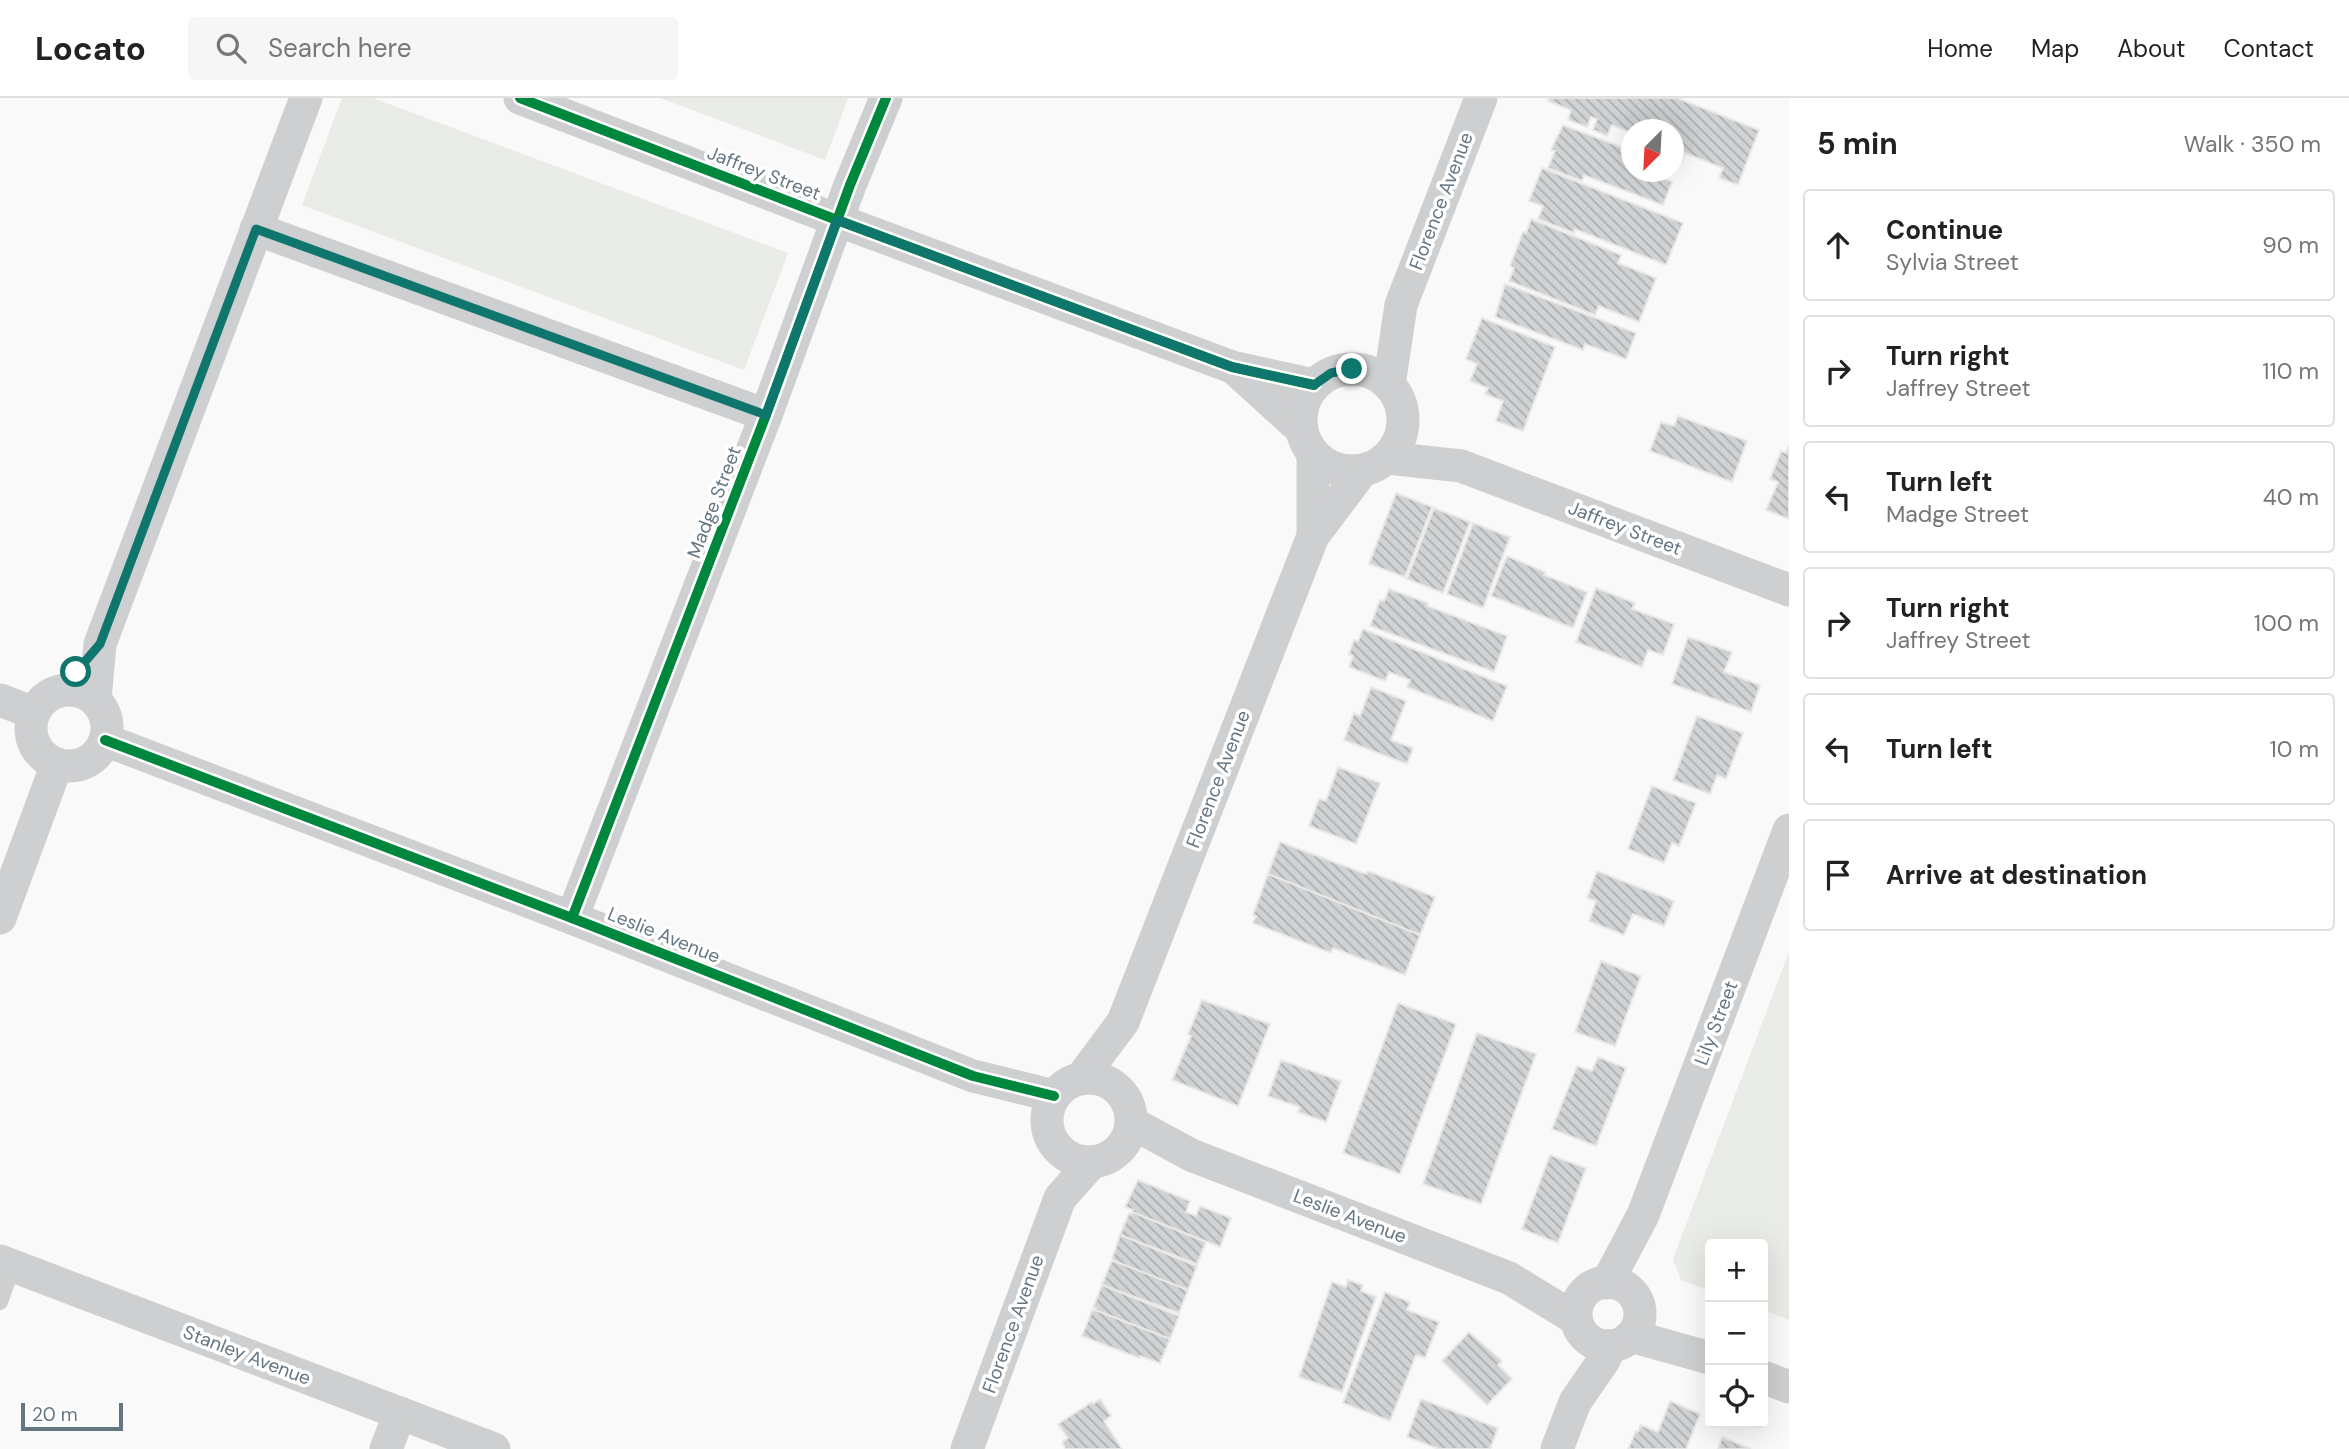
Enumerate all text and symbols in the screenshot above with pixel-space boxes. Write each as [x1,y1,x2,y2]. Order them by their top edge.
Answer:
search box [188,17,678,80]
text: Locato [35,27,146,70]
icon: search [212,29,250,67]
text: Search here [268,31,411,65]
text: Home [1927,33,1993,64]
text: Map [2031,33,2079,64]
text: About [2117,33,2186,64]
text: Contact [2224,33,2314,64]
north arrow [1621,119,1684,182]
text: 5 min [1817,124,1898,163]
street label: Florence Avenue [1403,129,1479,273]
text: Walk · 350 m [2184,129,2321,159]
street label: Jaffrey Street [704,140,824,206]
text: Continue [1886,213,2003,247]
icon: ahead [1819,226,1857,264]
text: 90 m [2262,230,2319,260]
text: Sylvia Street [1886,247,2019,277]
text: Turn right [1886,339,2010,373]
icon: right [1819,352,1857,390]
route end [1336,353,1367,384]
text: 110 m [2262,356,2319,386]
text: Jaffrey Street [1886,373,2030,403]
street label: Madge Street [681,442,747,562]
text: Turn left [1886,465,1993,499]
icon: left [1819,478,1857,516]
text: 40 m [2263,482,2319,512]
street label: Jaffrey Street [1565,495,1685,561]
text: Madge Street [1886,499,2029,529]
text: Turn right [1886,591,2010,625]
icon: right [1819,604,1857,642]
text: 100 m [2254,608,2319,638]
text: Jaffrey Street [1886,625,2030,655]
route start [60,656,91,687]
street label: Florence Avenue [1180,707,1256,851]
icon: left [1819,730,1857,768]
text: Turn left [1886,732,1993,766]
text: 10 m [2269,734,2319,764]
icon: arrive [1819,856,1857,894]
text: Arrive at destination [1886,858,2147,892]
street label: Leslie Avenue [604,901,724,969]
street label: Lily Street [1689,977,1743,1069]
street label: Leslie Avenue [1290,1183,1410,1249]
map controls [1705,1239,1768,1428]
button: + [1705,1239,1768,1302]
street label: Florence Avenue [976,1251,1050,1397]
button: − [1705,1302,1768,1365]
street label: Stanley Avenue [180,1319,314,1391]
button: locate [1705,1365,1768,1428]
scale bar [21,1400,122,1432]
text: 20 m [32,1402,78,1427]

